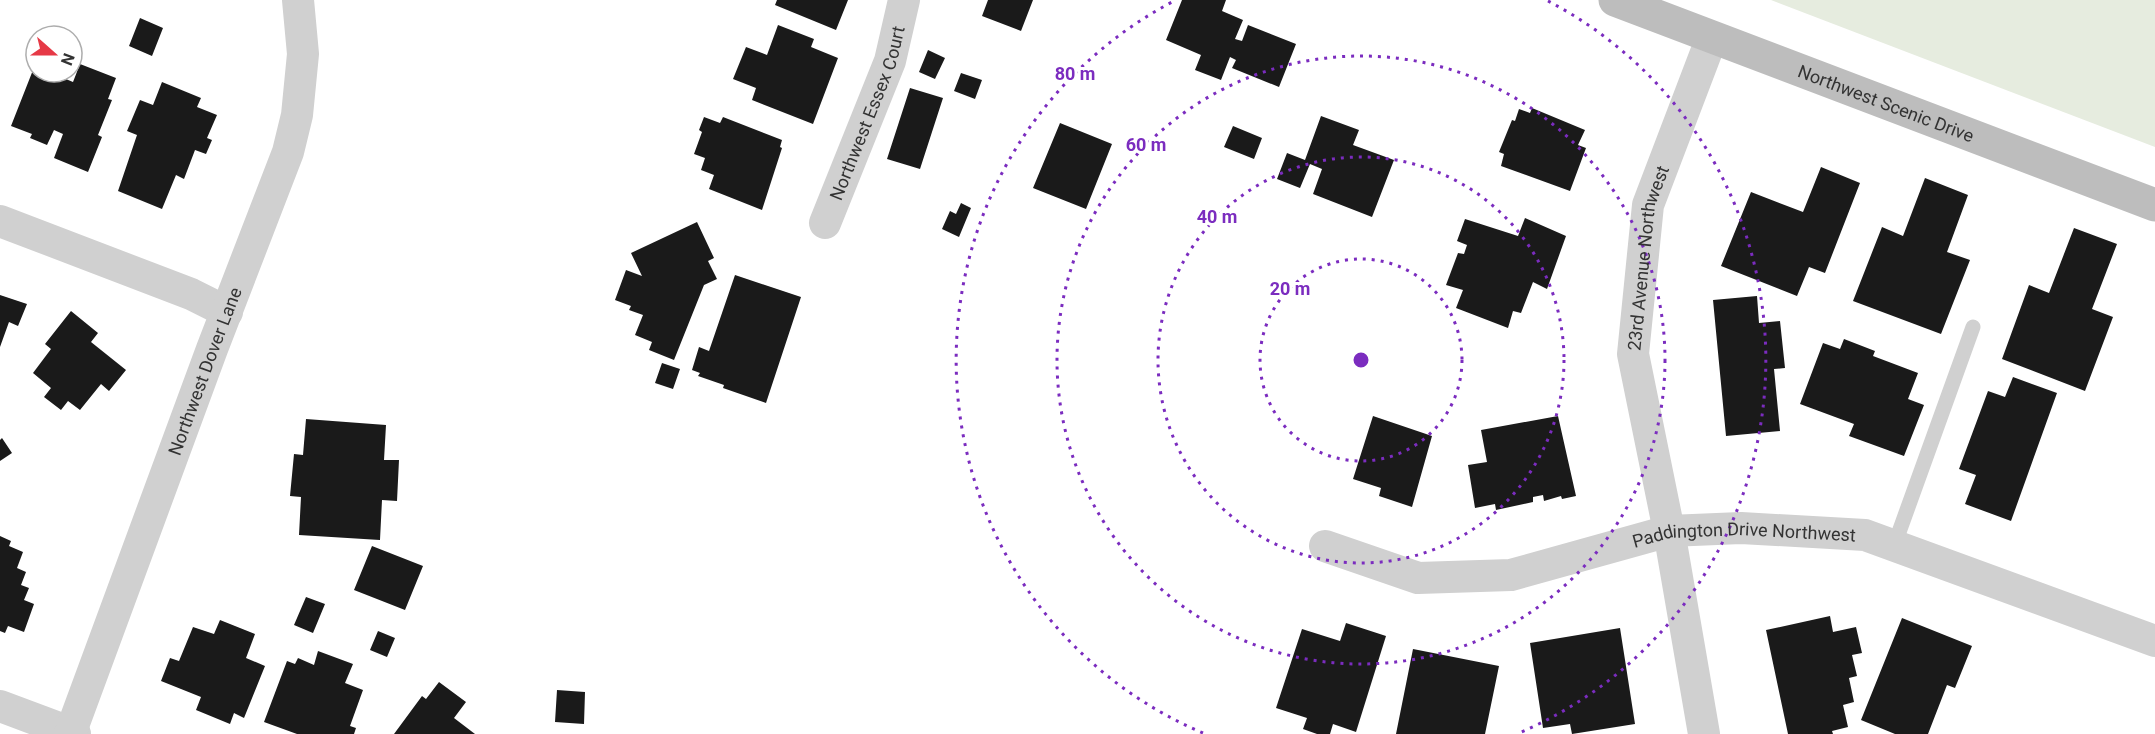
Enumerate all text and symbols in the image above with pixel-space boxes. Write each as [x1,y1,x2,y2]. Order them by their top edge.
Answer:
north arrow [24,24,84,84]
street label: Northwest Essex Court [825,24,908,203]
text: N [57,51,78,68]
street label: Northwest Scenic Drive [1795,60,1977,146]
text: 80 m [1055,63,1095,84]
text: 60 m [1126,134,1166,155]
street label: 23rd Avenue Northwest [1623,162,1673,352]
text: 40 m [1197,206,1237,227]
text: 20 m [1270,278,1310,299]
street label: Northwest Dover Lane [163,284,245,458]
centre of rings [1351,350,1371,370]
street label: Paddington Drive Northwest [1630,517,1856,551]

